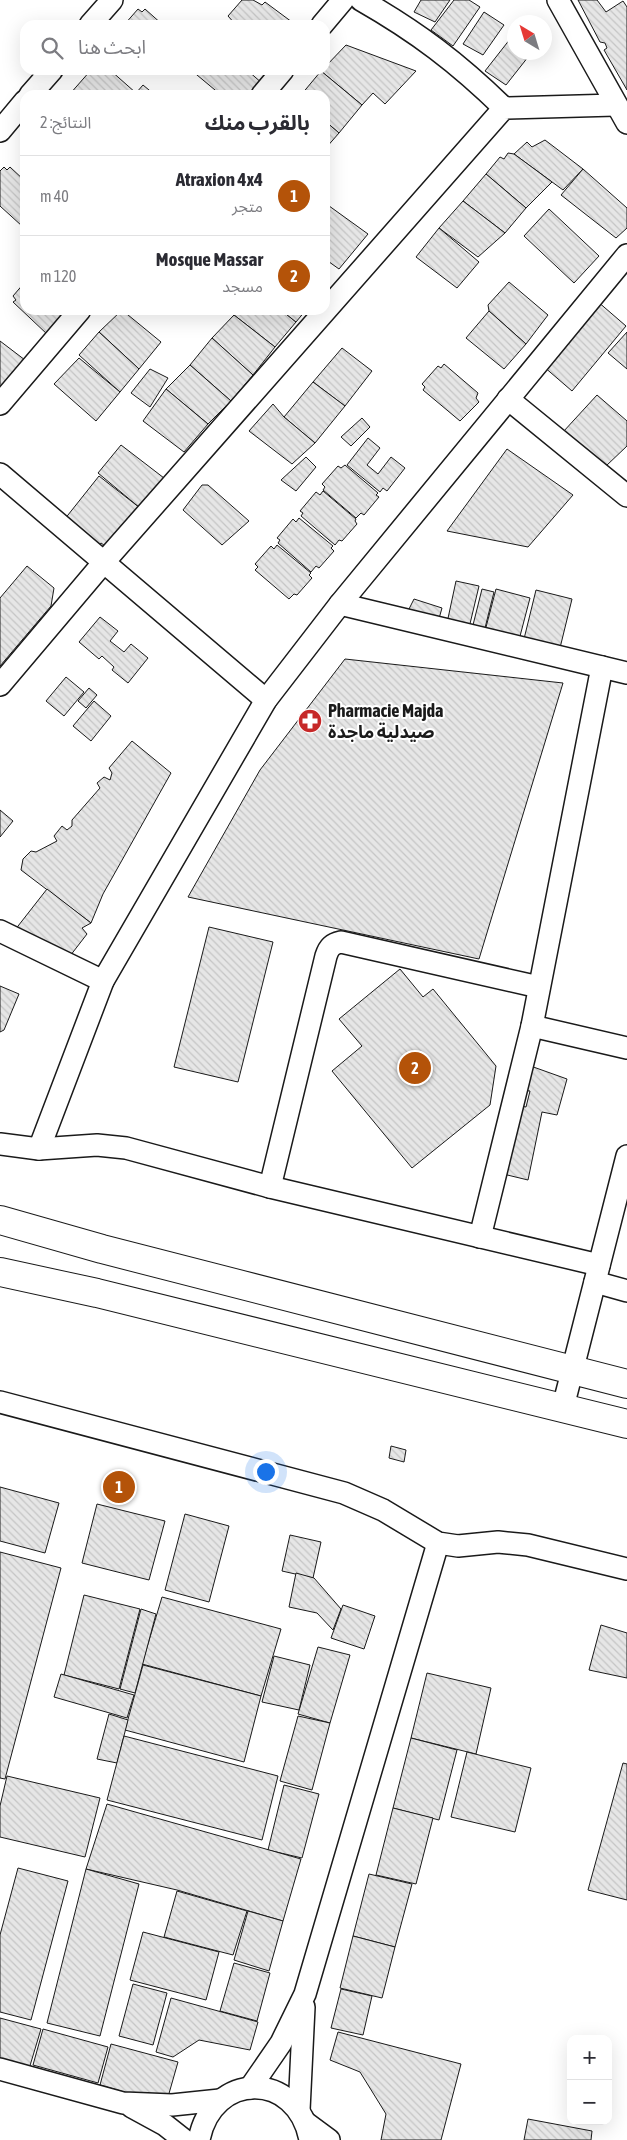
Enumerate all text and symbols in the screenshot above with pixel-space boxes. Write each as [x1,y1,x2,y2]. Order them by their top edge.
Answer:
north arrow [507,15,552,60]
search box [20,20,330,75]
icon: search [38,34,66,62]
text: ابحث هنا [78,36,146,58]
text: بالقرب منك [205,110,310,134]
text: النتائج: 2 [40,113,91,131]
text: Atraxion 4x4 [176,168,263,190]
text: 40 m [40,187,69,205]
text: 1 [290,187,298,205]
text: متجر [232,197,263,215]
text: Mosque Massar [156,248,263,270]
text: 120 m [40,267,76,285]
text: 2 [290,267,298,285]
text: مسجد [222,277,263,295]
place label: Pharmacie Majda صيدلية ماجدة [328,700,443,742]
pharmacy icon: Pharmacie Majda صيدلية ماجدة [297,708,323,734]
pin: 2 [399,1049,431,1087]
your location [253,1459,279,1485]
pin: 1 [103,1468,135,1506]
map controls [567,2035,612,2125]
button: + [567,2035,612,2080]
button: − [567,2080,612,2125]

